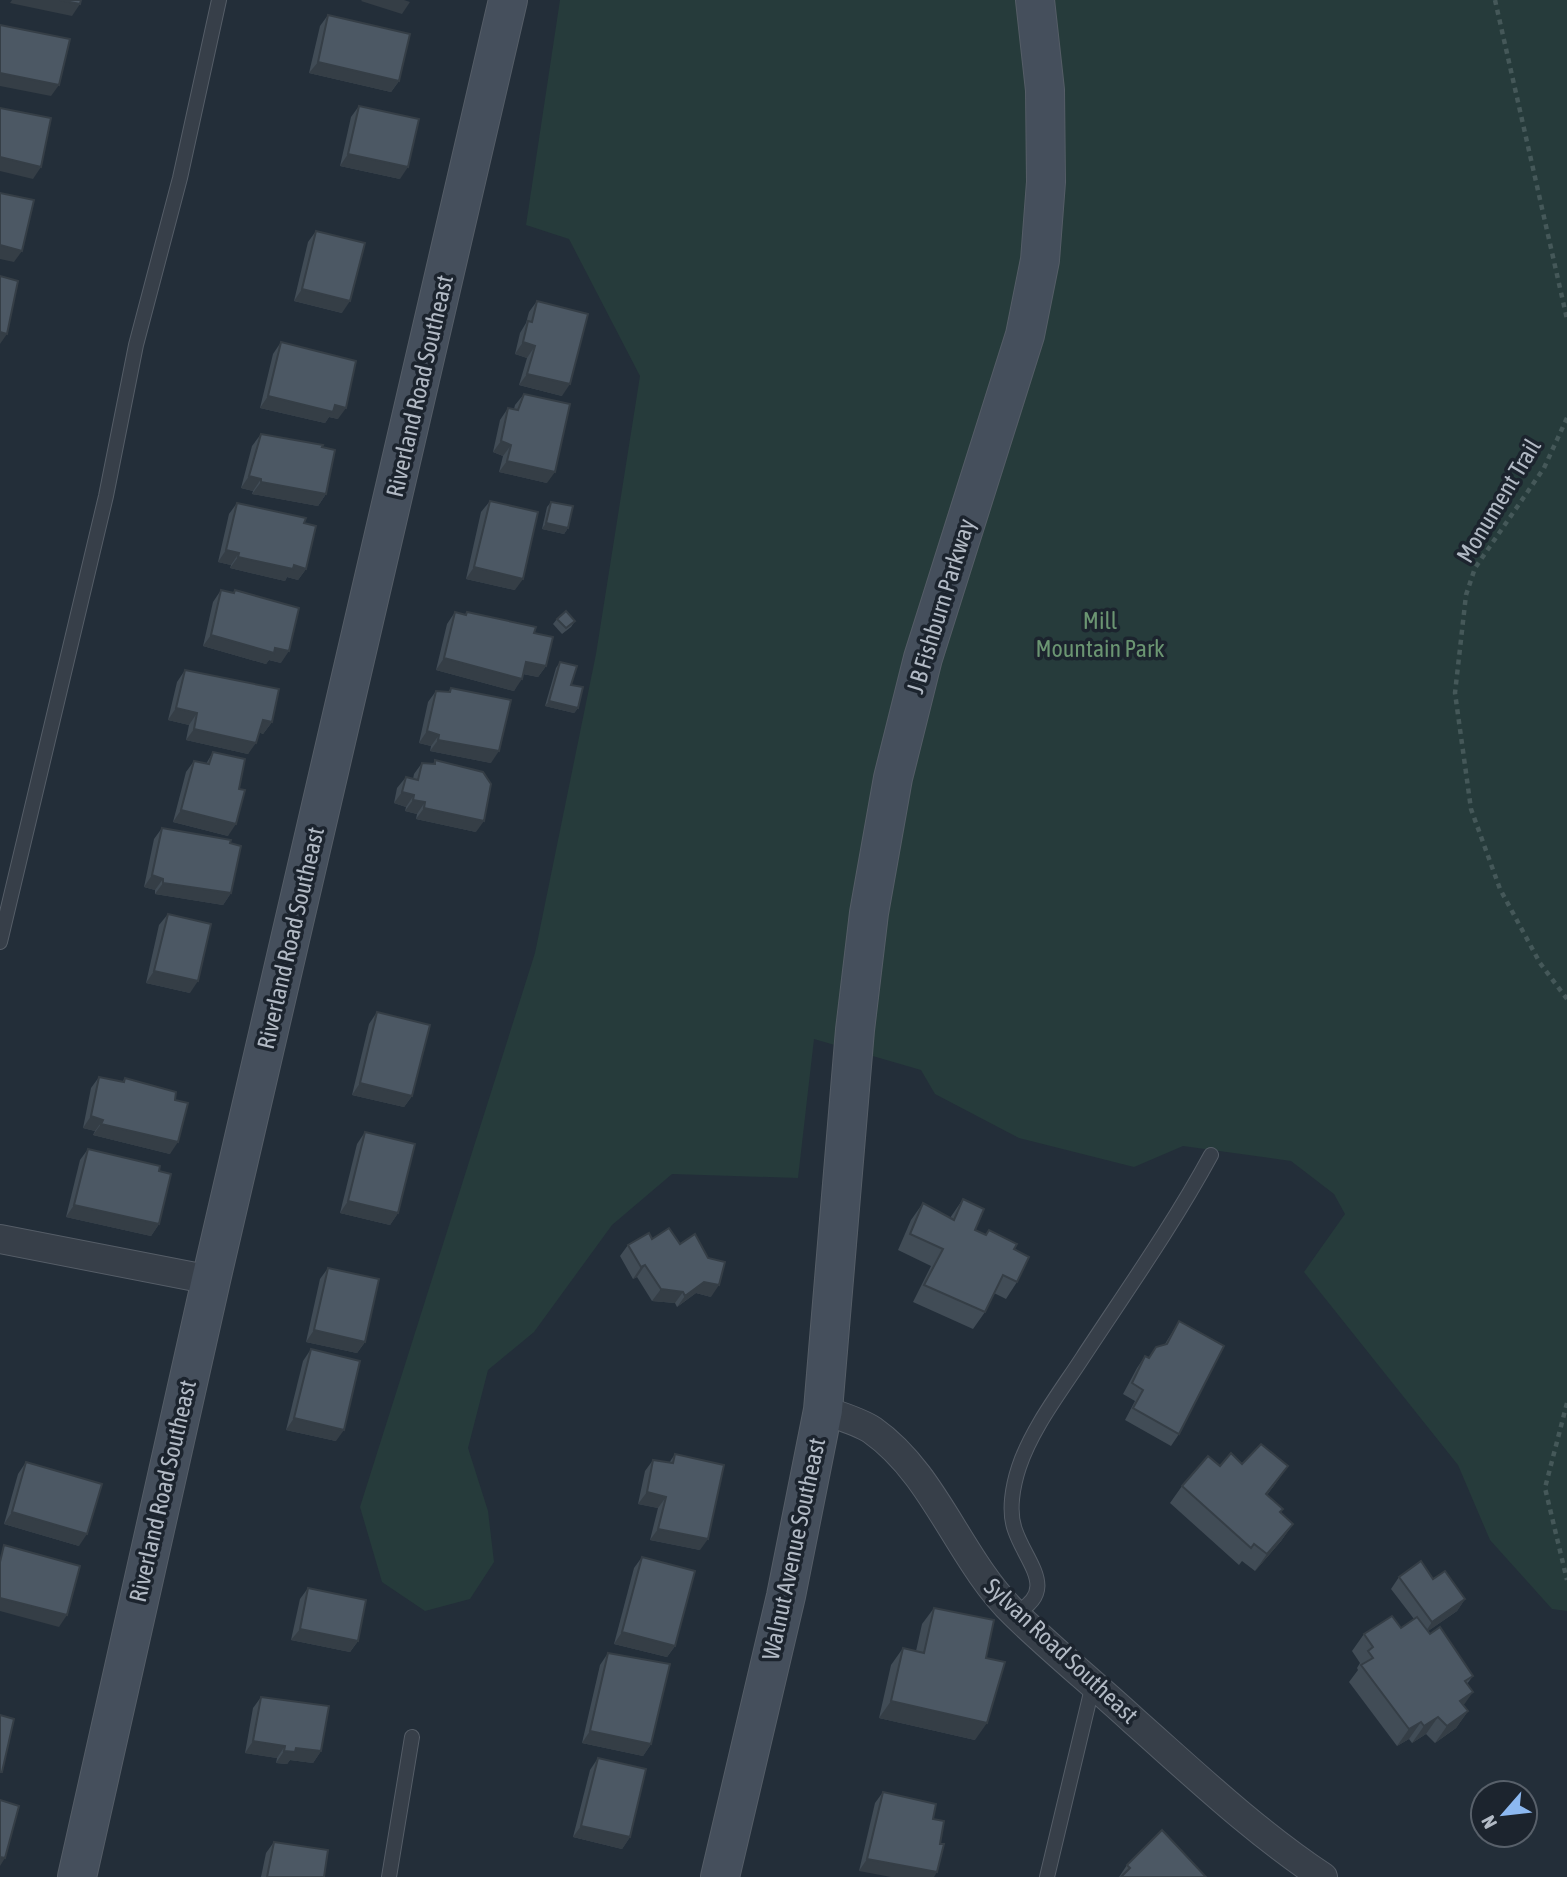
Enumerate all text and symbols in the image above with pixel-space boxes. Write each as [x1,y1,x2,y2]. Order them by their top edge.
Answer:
street label: Riverland Road Southeast [381,272,458,500]
street label: Monument Trail [1451,434,1546,567]
street label: J B Fishburn Parkway [901,515,980,696]
park label: Mill Mountain Park [1035,607,1165,662]
street label: Riverland Road Southeast [252,824,329,1052]
street label: Riverland Road Southeast [124,1377,201,1605]
street label: Walnut Avenue Southeast [757,1435,830,1662]
street label: Sylvan Road Southeast [979,1573,1144,1729]
north arrow [1469,1779,1539,1849]
text: N [1477,1812,1501,1832]

